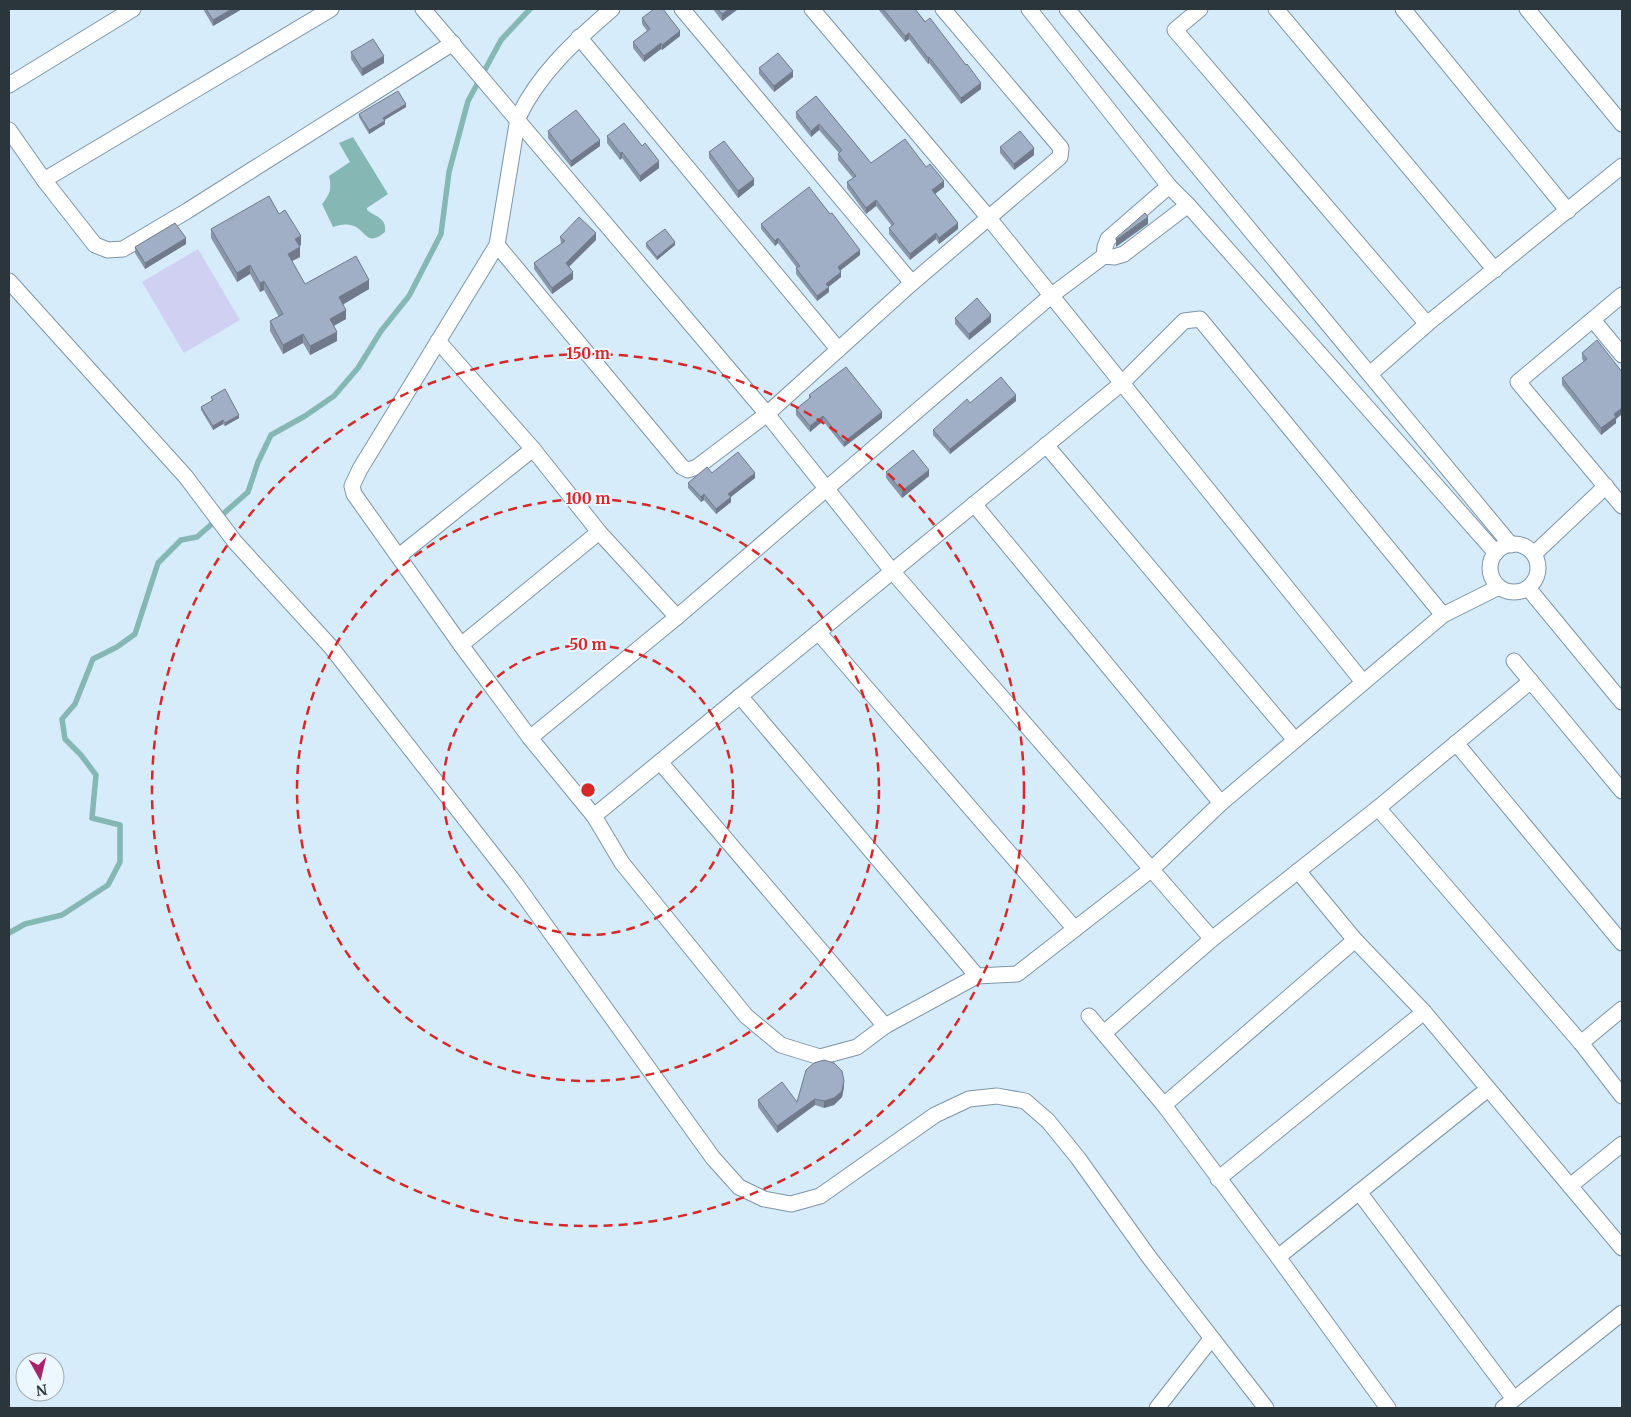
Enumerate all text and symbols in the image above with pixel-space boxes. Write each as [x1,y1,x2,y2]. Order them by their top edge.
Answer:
text: 150 m [566,344,610,363]
text: 100 m [566,489,610,508]
text: 50 m [569,635,607,654]
centre of rings [579,781,597,799]
north arrow [15,1352,65,1402]
text: N [35,1380,49,1400]

